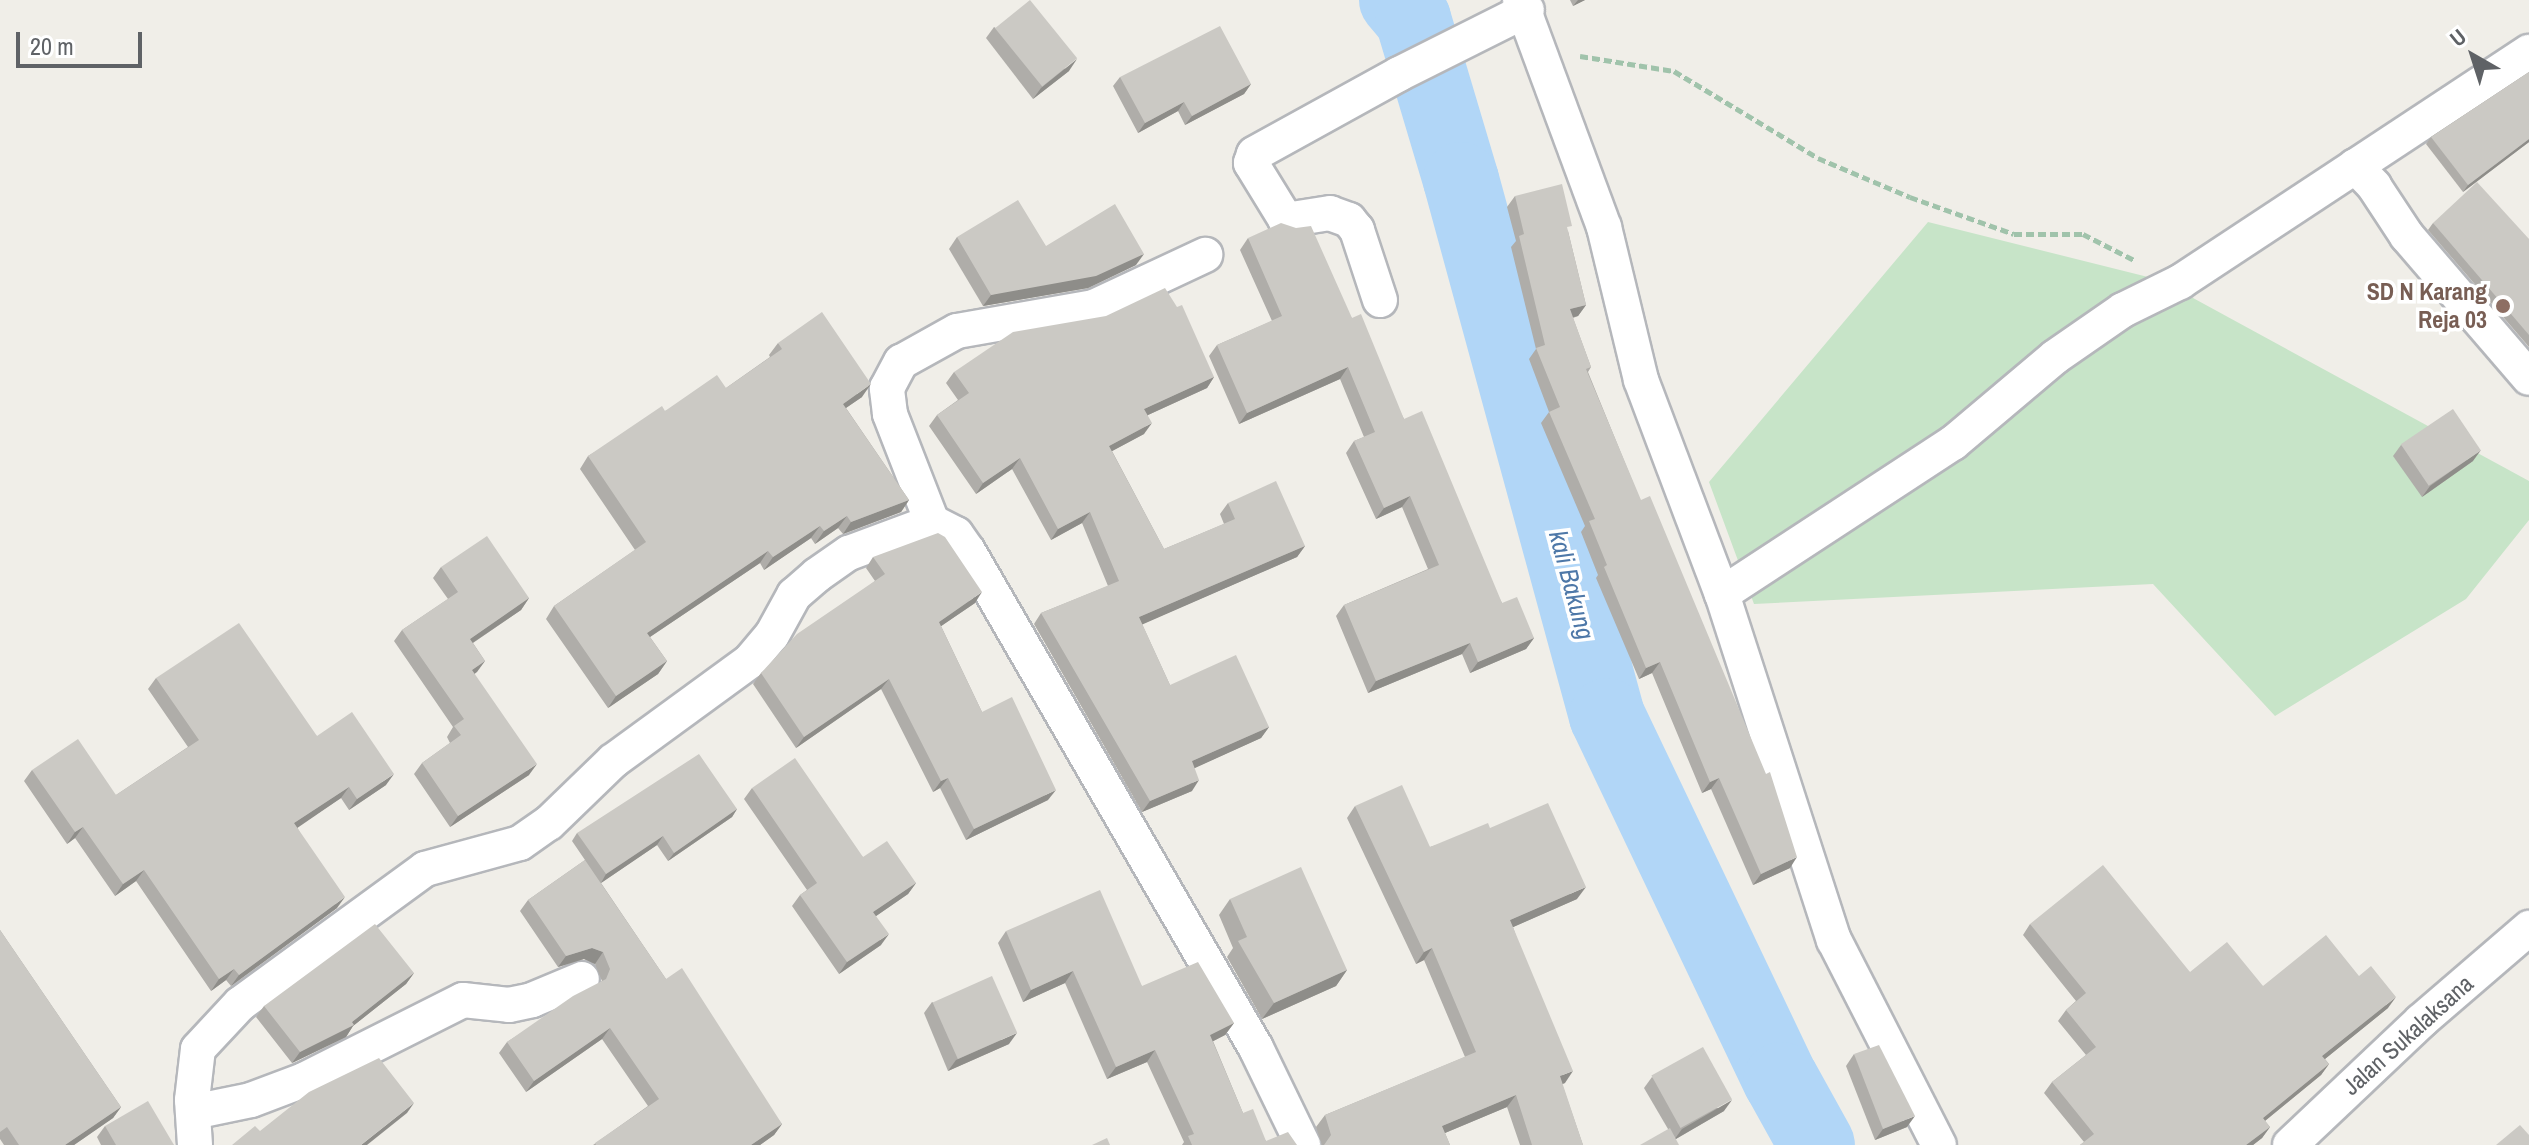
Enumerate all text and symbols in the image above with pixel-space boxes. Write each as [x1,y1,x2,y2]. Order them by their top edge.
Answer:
scale bar [20,16,146,66]
north arrow [2433,16,2513,96]
text: U [2443,22,2472,53]
text: 20 m [30,30,74,62]
place label: SD N Karang Reja 03 [2367,278,2487,334]
marker: SD N Karang Reja 03 [2494,297,2512,315]
water label: kali Bakung [1543,527,1601,643]
street label: Jalan Sukalaksana [2337,969,2479,1101]

